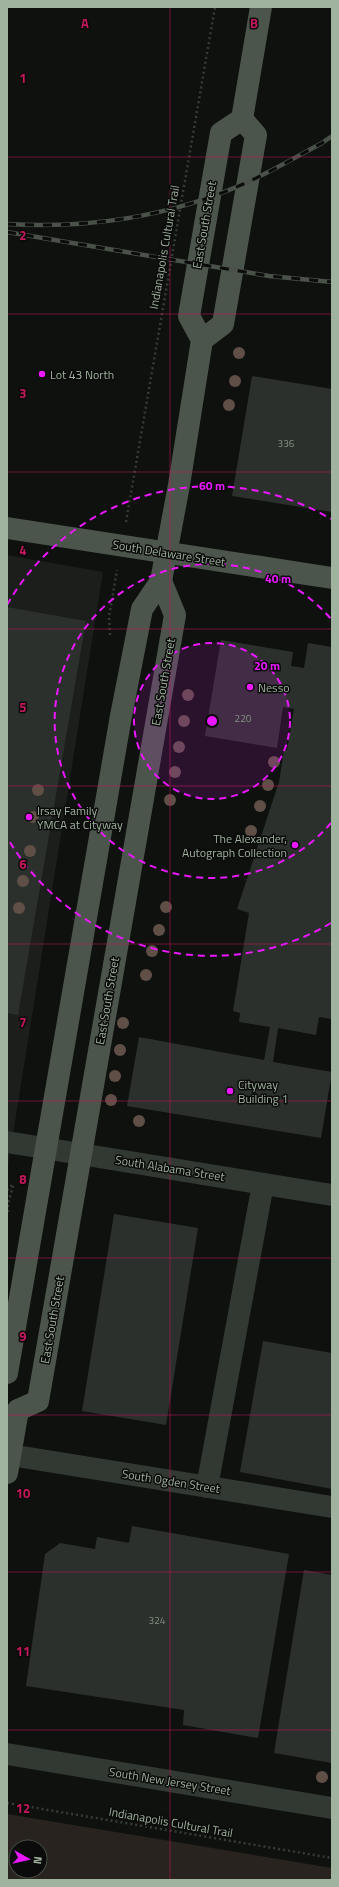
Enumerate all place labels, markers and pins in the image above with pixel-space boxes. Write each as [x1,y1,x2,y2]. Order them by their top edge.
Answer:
place label: Lot 43 North [50,365,114,384]
marker: Lot 43 North [37,369,47,379]
place label: Nesso [258,678,290,697]
marker: Nesso [245,682,255,692]
centre of rings [205,714,219,728]
place label: Irsay Family YMCA at Cityway [37,801,123,834]
marker: Irsay Family YMCA at Cityway [24,812,34,822]
place label: The Alexander, Autograph Collection [182,829,287,862]
marker: The Alexander, Autograph Collection [290,840,300,850]
place label: Cityway Building 1 [238,1075,288,1108]
marker: Cityway Building 1 [225,1086,235,1096]

